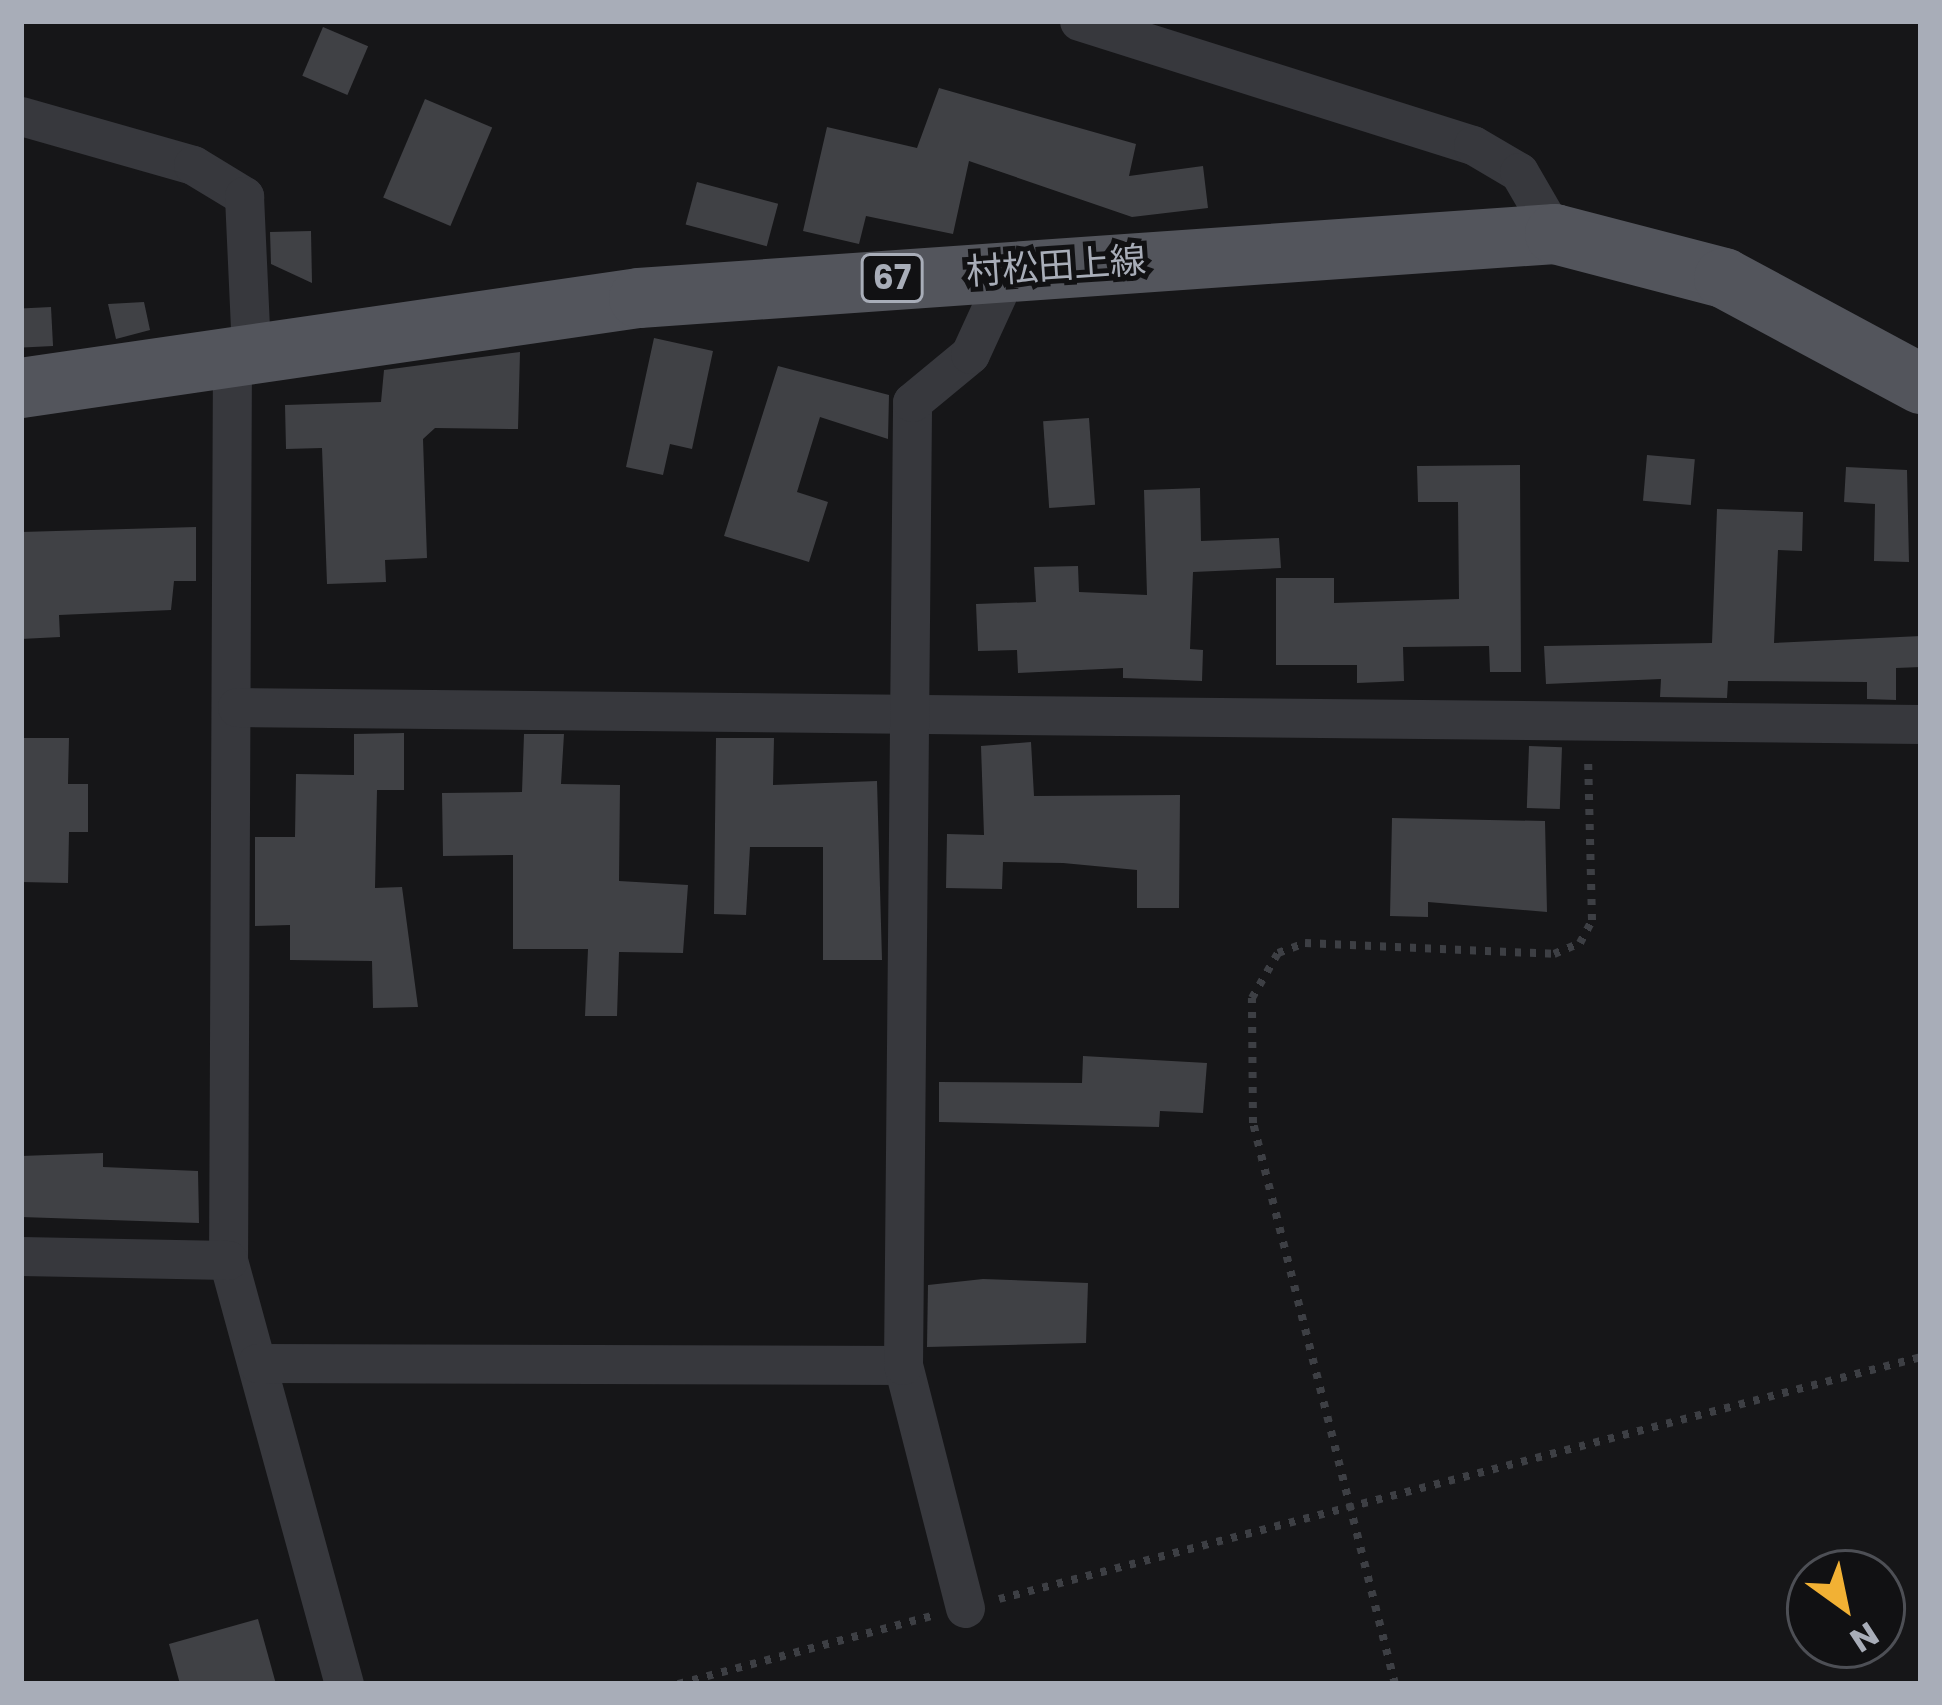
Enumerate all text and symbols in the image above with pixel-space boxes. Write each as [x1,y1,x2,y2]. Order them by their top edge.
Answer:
street label: 村松田上線 [965,238,1147,294]
road number: 67 [859,251,925,305]
north arrow [1786,1549,1906,1669]
text: N [1841,1611,1887,1664]

